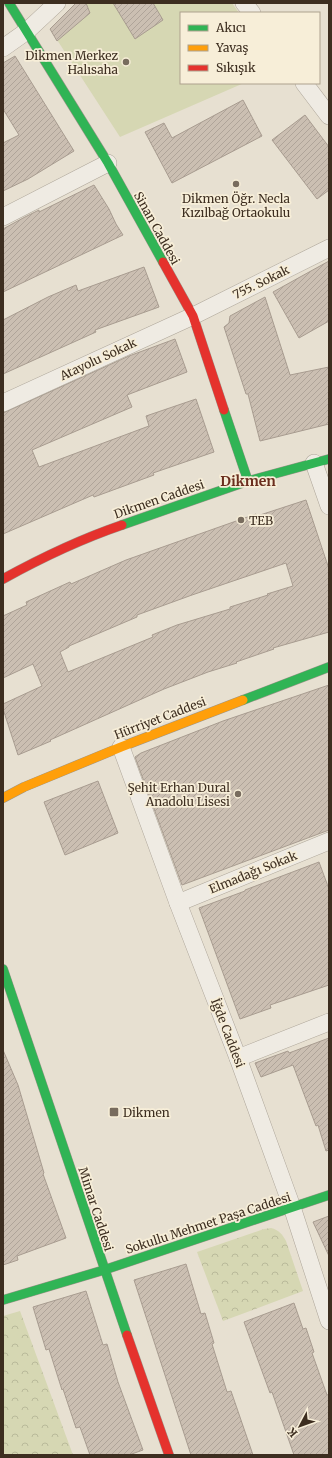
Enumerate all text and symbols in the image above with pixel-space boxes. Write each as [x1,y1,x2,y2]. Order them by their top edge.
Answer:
legend [180,12,320,84]
text: Akıcı [215,20,246,35]
text: Yavaş [215,40,248,55]
place label: Dikmen Merkez Halısaha [25,48,119,77]
marker: Dikmen Merkez Halısaha [121,57,131,67]
text: Sıkışık [216,60,256,75]
marker: Dikmen Öğr. Necla Kızılbağ Ortaokulu [231,179,241,189]
street label: Sinan Caddesi [131,189,183,267]
place label: Dikmen Öğr. Necla Kızılbağ Ortaokulu [182,191,291,220]
street label: 755. Sokak [230,262,292,302]
street label: Atayolu Sokak [56,335,139,384]
district label: Dikmen [220,472,276,490]
street label: Dikmen Caddesi [112,476,206,521]
place label: TEB [249,513,273,528]
marker: TEB [236,515,246,525]
street label: Hürriyet Caddesi [112,694,208,742]
place label: Şehit Erhan Dural Anadolu Lisesi [127,780,230,809]
marker: Şehit Erhan Dural Anadolu Lisesi [233,789,243,799]
street label: Elmadağı Sokak [207,847,300,896]
street label: İğde Caddesi [208,996,248,1070]
place label: Dikmen [123,1105,170,1120]
marker: Dikmen [108,1106,120,1118]
street label: Mimar Caddesi [75,1165,117,1253]
street label: Sokullu Mehmet Paşa Caddesi [123,1189,293,1257]
north arrow [280,1406,320,1446]
text: K [284,1424,300,1440]

